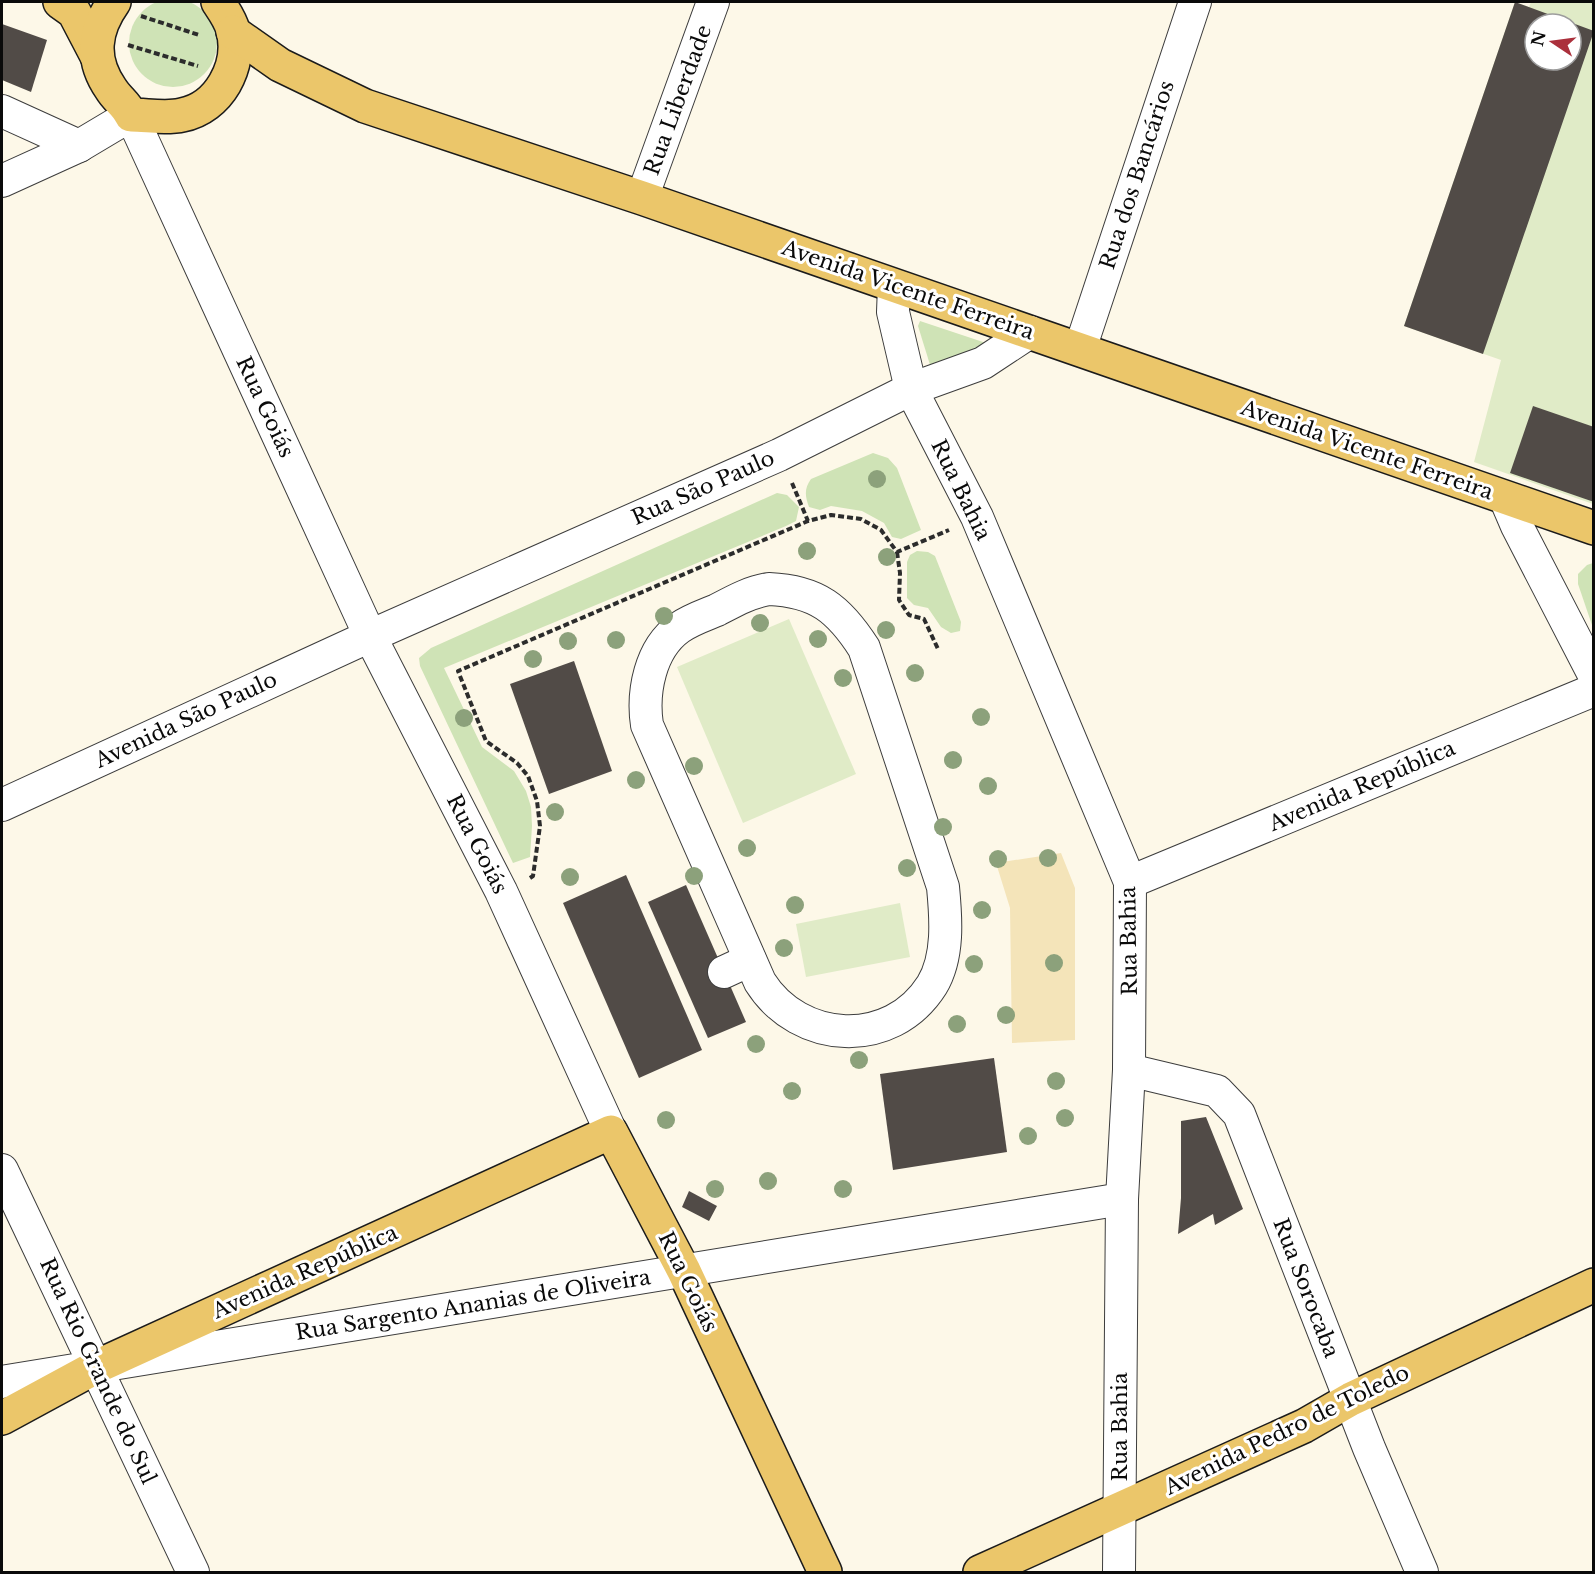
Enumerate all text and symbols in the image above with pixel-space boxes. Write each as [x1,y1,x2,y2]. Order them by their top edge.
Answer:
north arrow [1523,12,1583,72]
street label: Rua Liberdade [639,21,717,179]
text: N [1527,29,1550,48]
street label: Rua dos Bancários [1094,77,1180,273]
street label: Avenida Vicente Ferreira [778,234,1038,346]
street label: Rua Goiás [230,352,300,462]
street label: Avenida Vicente Ferreira [1237,394,1497,506]
street label: Rua Bahia [925,435,997,545]
street label: Rua São Paulo [628,445,778,531]
street label: Avenida São Paulo [90,666,281,774]
street label: Avenida República [1264,735,1459,837]
street label: Rua Goiás [441,790,513,898]
street label: Rua Bahia [1115,886,1143,996]
street label: Rua Sorocaba [1268,1215,1345,1362]
street label: Avenida República [207,1219,402,1325]
street label: Rua Goiás [653,1228,723,1336]
street label: Rua Rio Grande do Sul [34,1254,162,1488]
street label: Rua Sargento Ananias de Oliveira [294,1264,653,1346]
street label: Avenida Pedro de Toledo [1160,1359,1414,1501]
street label: Rua Bahia [1107,1372,1133,1482]

